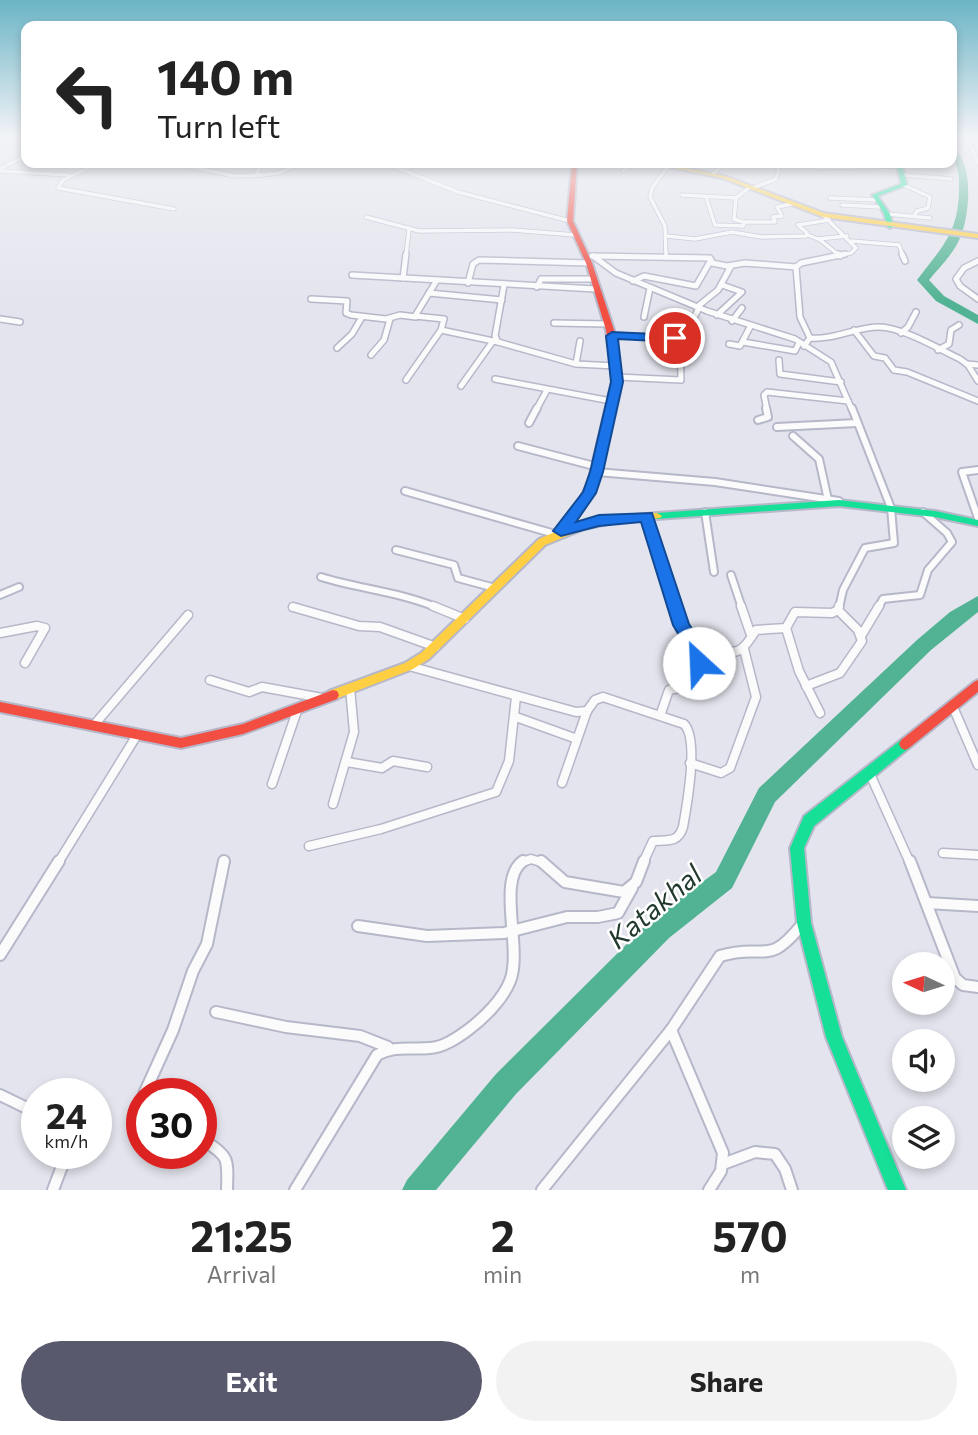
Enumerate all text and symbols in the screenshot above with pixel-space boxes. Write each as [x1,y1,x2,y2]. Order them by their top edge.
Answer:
text: 140 m [157,45,294,105]
icon: left [42,49,133,140]
text: Turn left [157,105,281,145]
pin [645,308,705,368]
icon: arrive [656,319,694,357]
position arrow [662,626,736,700]
water label: Katakhal [600,856,709,955]
north arrow [892,952,956,1015]
map controls [892,952,955,1169]
button: sound [892,1029,955,1092]
speed limit sign: 30 [126,1078,217,1169]
text: 24 [46,1093,87,1136]
button: layers [892,1106,955,1169]
text: km/h [45,1130,88,1152]
text: 21:25 [190,1209,293,1261]
text: 2 [491,1209,515,1261]
text: 570 [712,1209,788,1261]
text: Arrival [207,1260,276,1288]
text: min [483,1260,522,1288]
text: m [740,1260,760,1288]
button: Exit [21,1341,482,1421]
button: Share [496,1341,957,1421]

